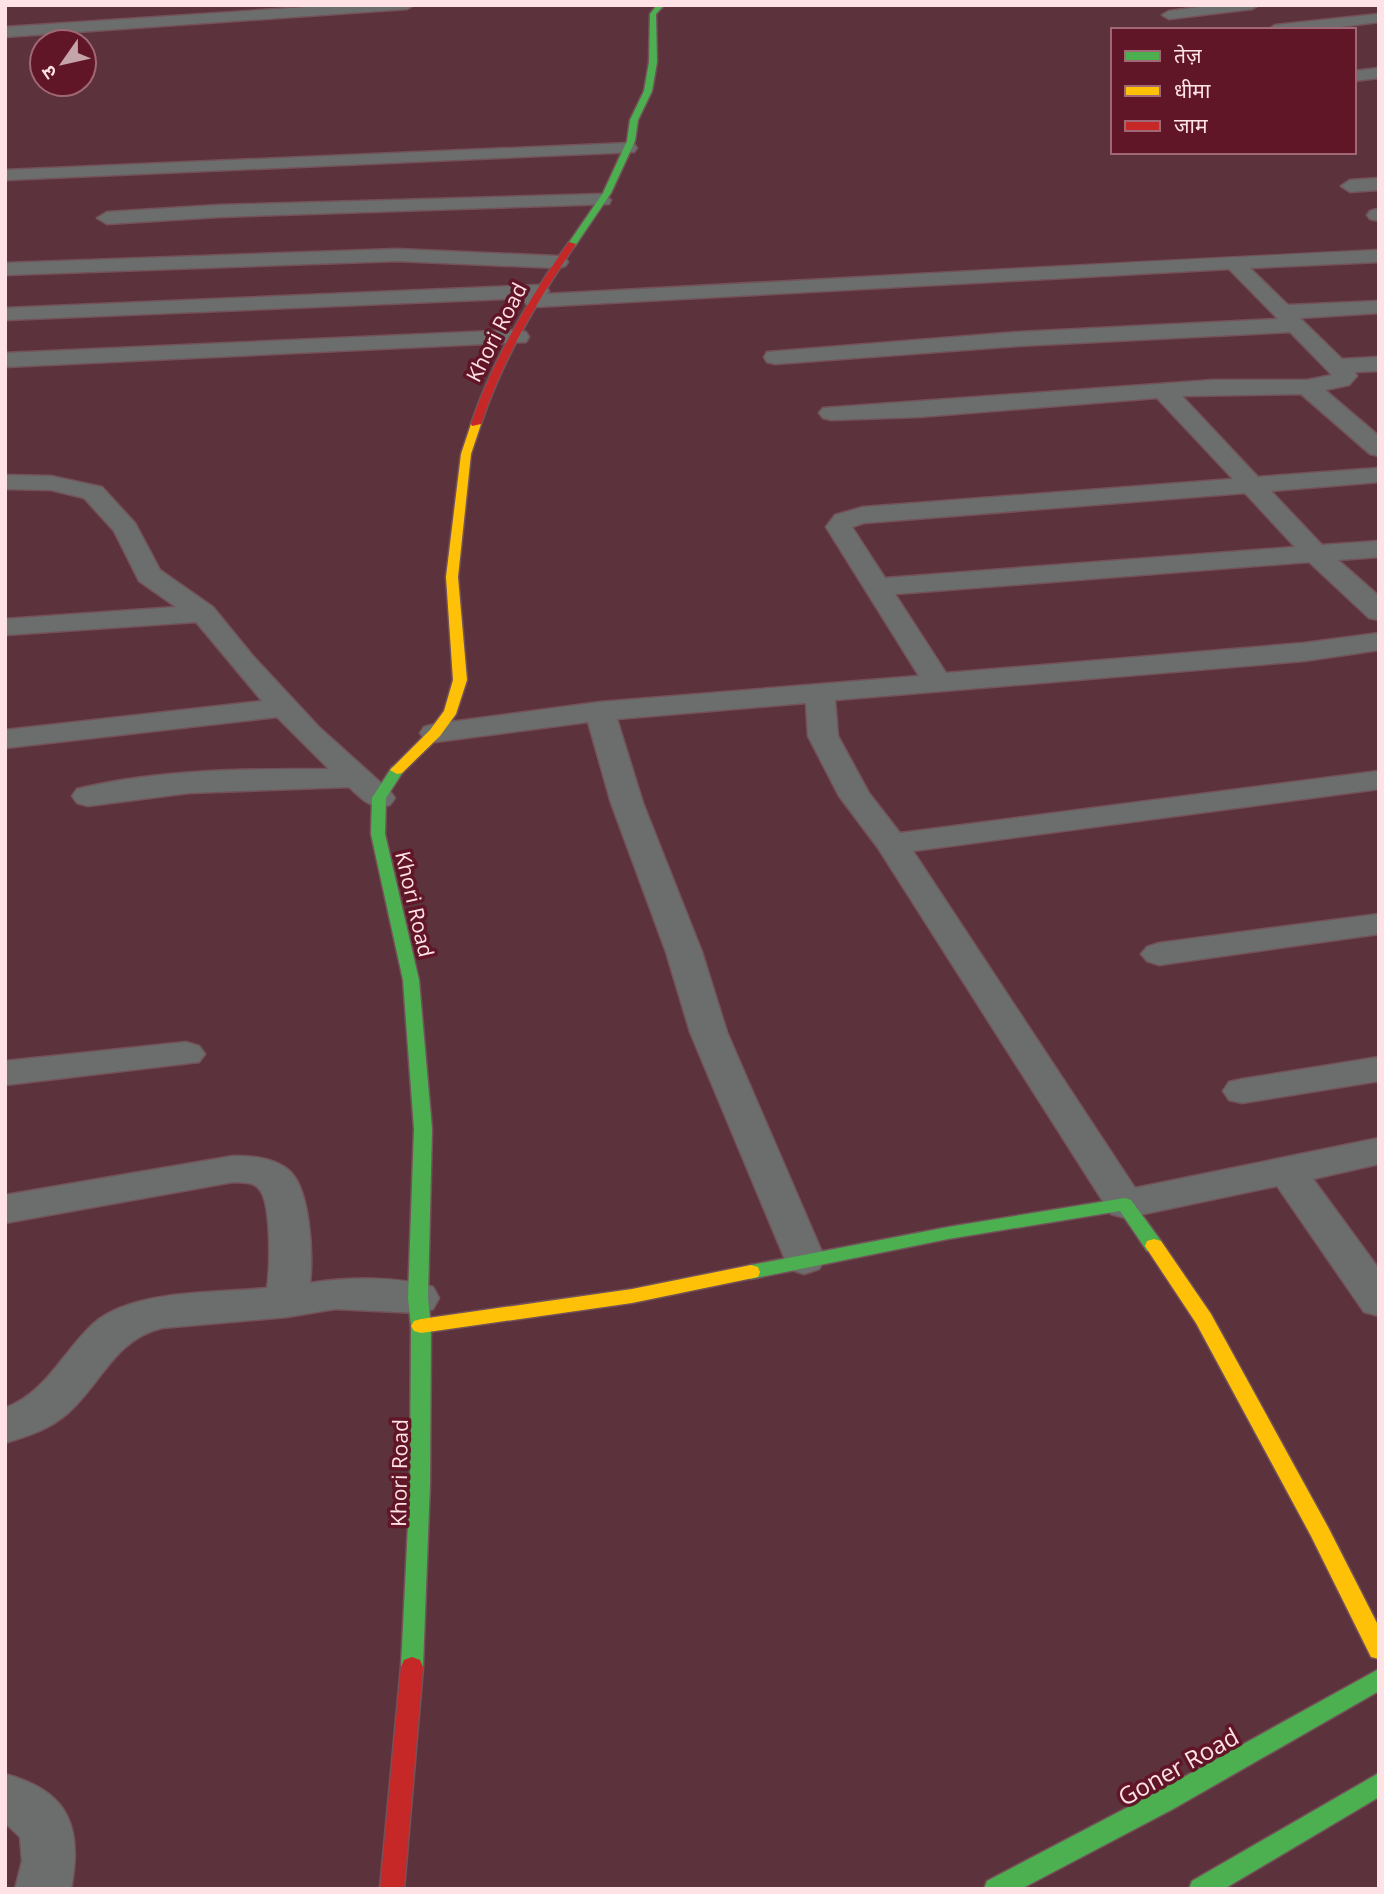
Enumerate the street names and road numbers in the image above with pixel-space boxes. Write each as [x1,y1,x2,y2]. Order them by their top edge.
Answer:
street label: Khori Road [459,278,533,386]
street label: Khori Road [389,848,441,960]
street label: Khori Road [384,1419,414,1527]
street label: Goner Road [1112,1719,1244,1813]

